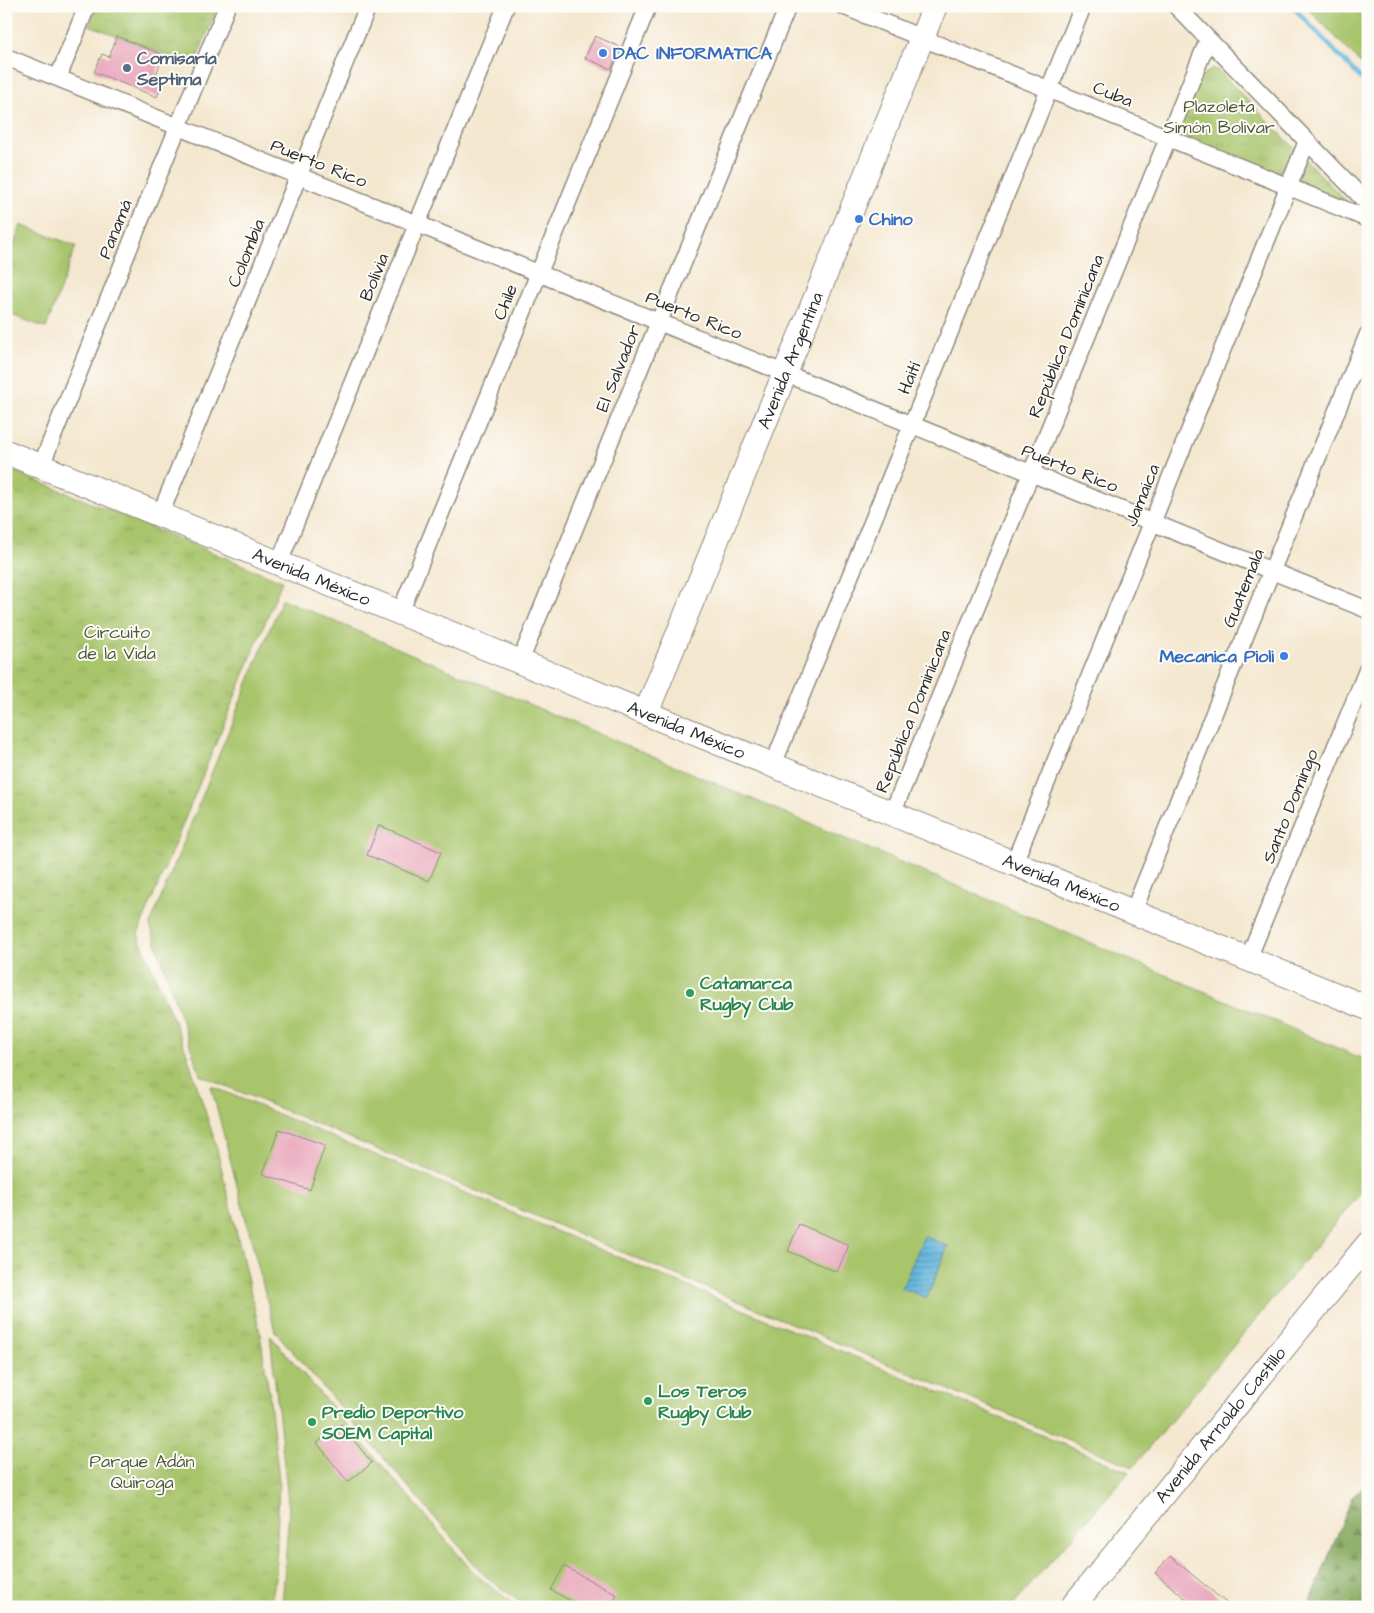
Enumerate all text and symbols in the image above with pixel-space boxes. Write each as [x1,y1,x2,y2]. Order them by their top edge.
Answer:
place label: DAC INFORMATICA [613,41,773,66]
place label: Comisaría Septima [136,46,217,92]
marker: DAC INFORMATICA [597,47,609,59]
marker: Comisaría Septima [121,62,133,74]
street label: Cuba [1089,75,1137,114]
park label: Plazoleta Simón Bolivar [1163,94,1275,140]
street label: Puerto Rico [267,133,371,194]
street label: Panamá [92,196,139,263]
place label: Chino [869,207,913,232]
marker: Chino [853,213,865,225]
street label: Colombia [221,215,272,291]
street label: Bolivia [354,249,395,305]
street label: República Dominicana [1022,251,1111,422]
street label: Chile [487,280,524,324]
street label: Puerto Rico [642,285,746,346]
street label: Avenida Argentina [751,288,830,433]
street label: El Salvador [590,321,647,416]
street label: Haití [892,358,927,398]
street label: Puerto Rico [1018,438,1122,499]
street label: Jamaica [1119,460,1166,530]
street label: Avenida México [249,542,374,612]
street label: Guatemala [1216,545,1271,631]
park label: Circuito de la Vida [78,620,156,666]
street label: República Dominicana [869,626,958,797]
place label: Mecanica Pioli [1159,644,1274,669]
marker: Mecanica Pioli [1278,650,1290,662]
street label: Avenida México [624,695,749,766]
street label: Santo Domingo [1256,745,1326,867]
street label: Avenida México [999,848,1124,919]
place label: Catamarca Rugby Club [700,971,794,1018]
marker: Catamarca Rugby Club [684,987,696,999]
street label: Avenida Arnoldo Castillo [1150,1342,1292,1509]
place label: Los Teros Rugby Club [658,1379,752,1426]
marker: Los Teros Rugby Club [642,1395,654,1407]
place label: Predio Deportivo SOEM Capital [321,1400,464,1446]
marker: Predio Deportivo SOEM Capital [306,1416,318,1428]
park label: Parque Adán Quiroga [90,1449,194,1496]

